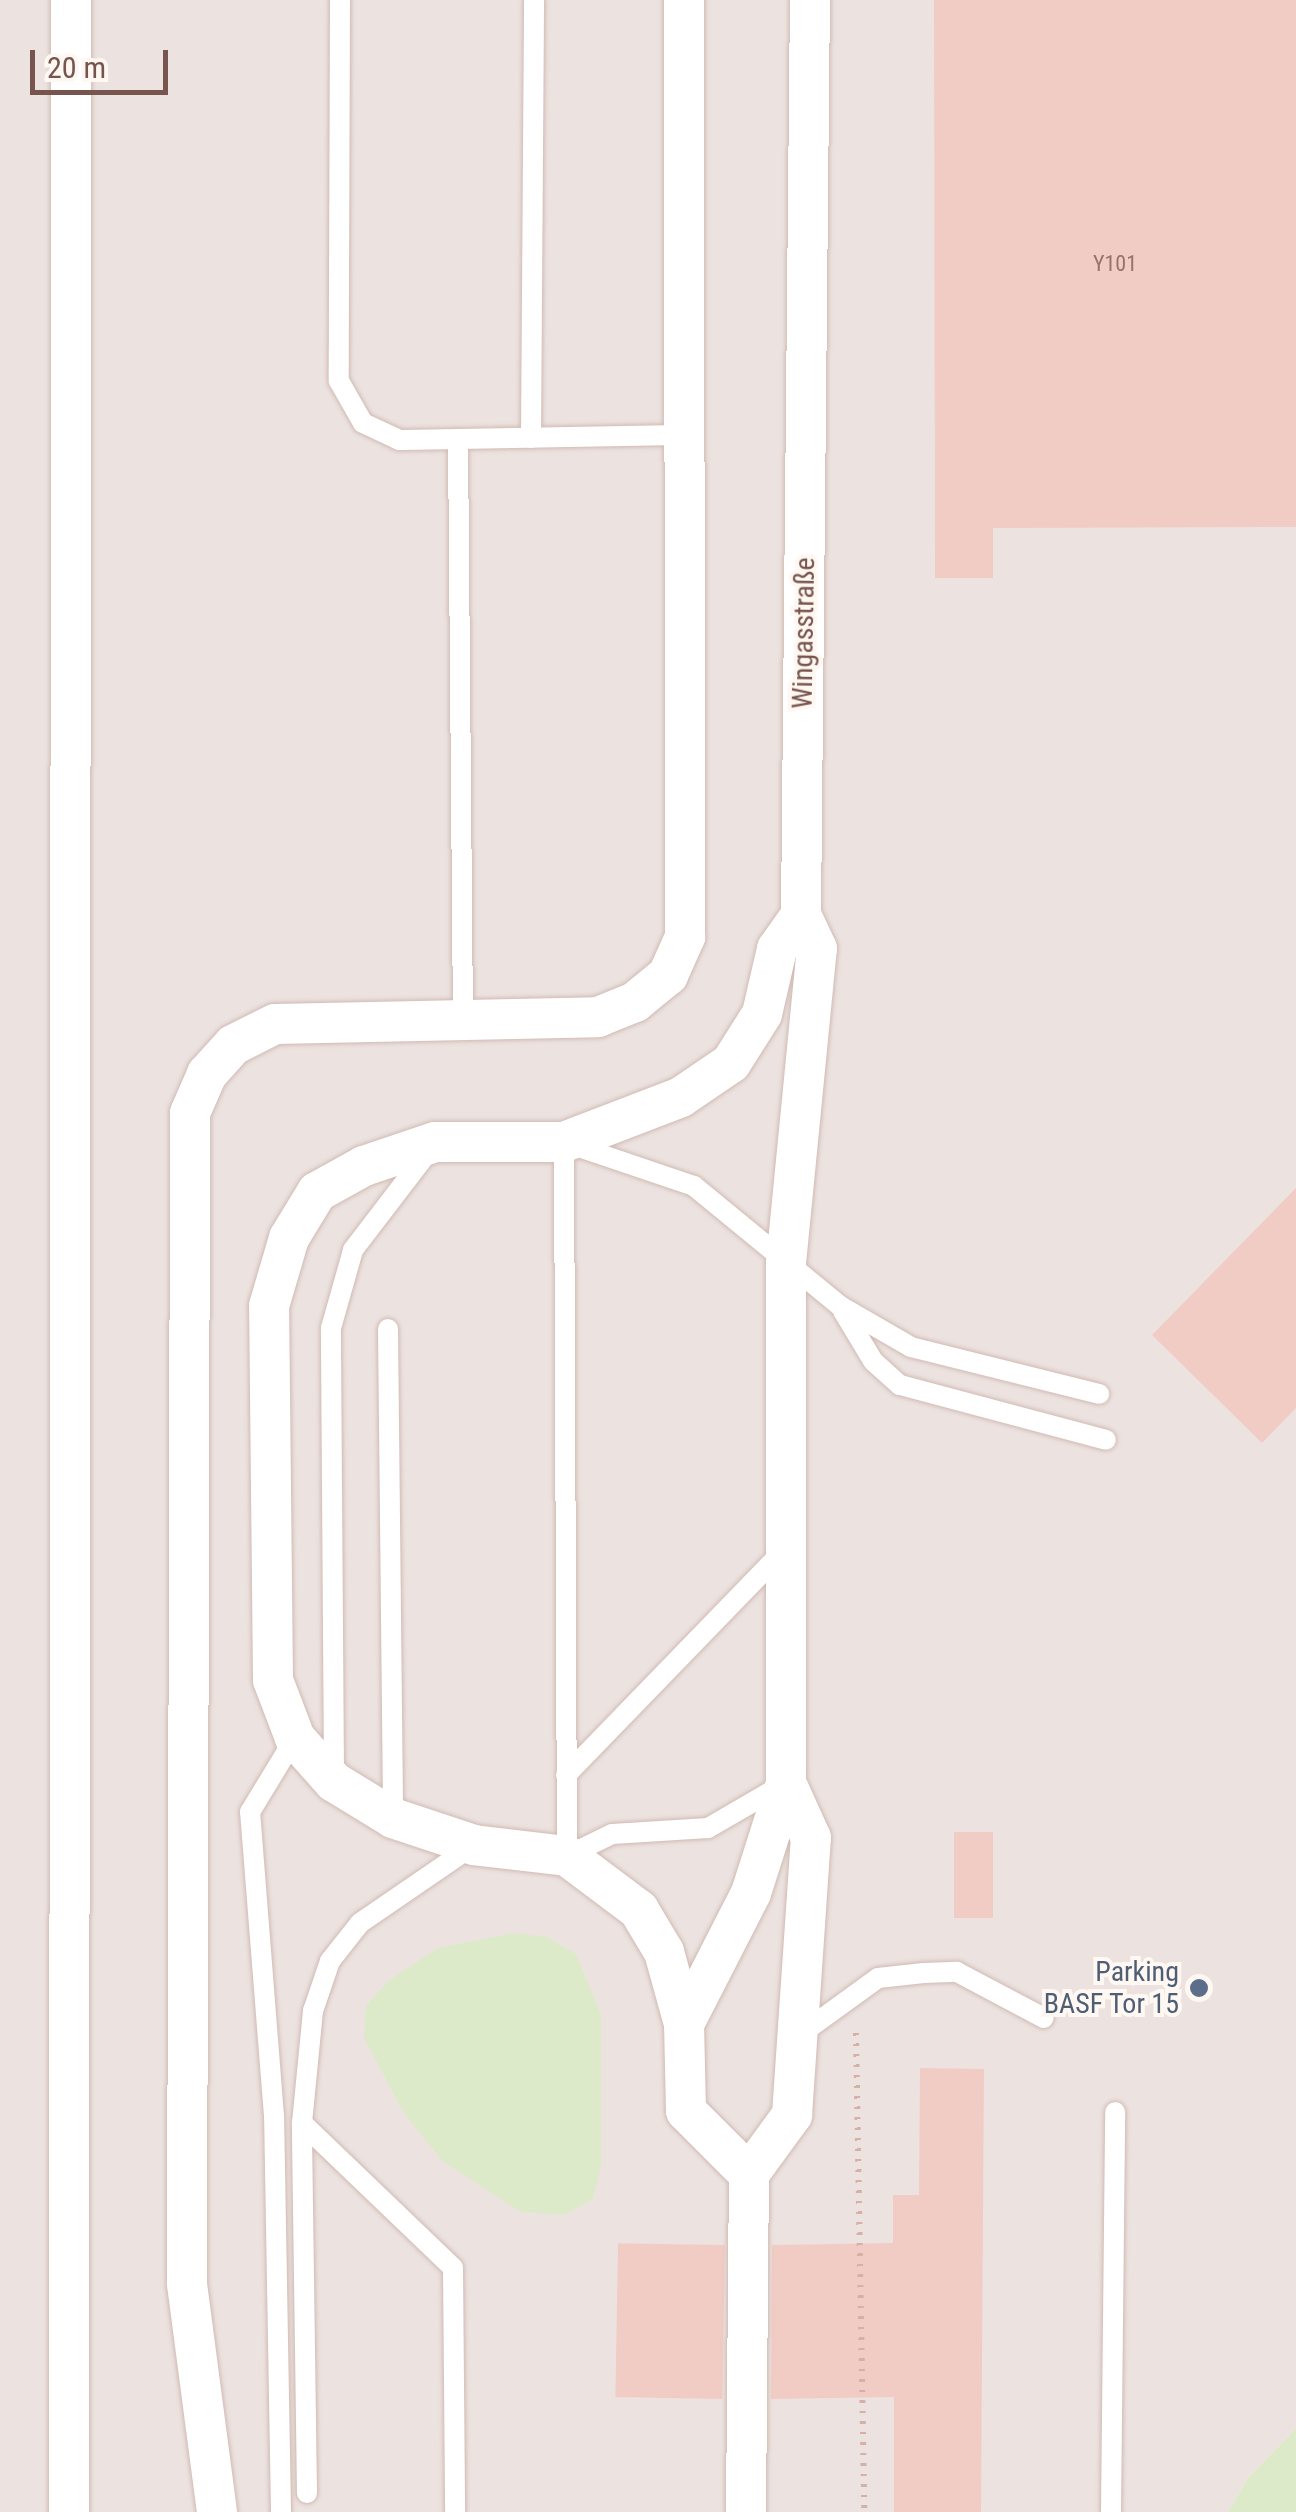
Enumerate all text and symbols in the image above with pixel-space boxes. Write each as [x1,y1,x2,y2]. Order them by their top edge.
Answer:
scale bar [35,30,172,92]
text: 20 m [47,50,106,85]
house number: Y101 [1093,251,1137,277]
street label: Wingasstraße [786,557,822,709]
place label: Parking BASF Tor 15 [1043,1955,1179,2021]
marker: Parking BASF Tor 15 [1188,1977,1210,1999]

